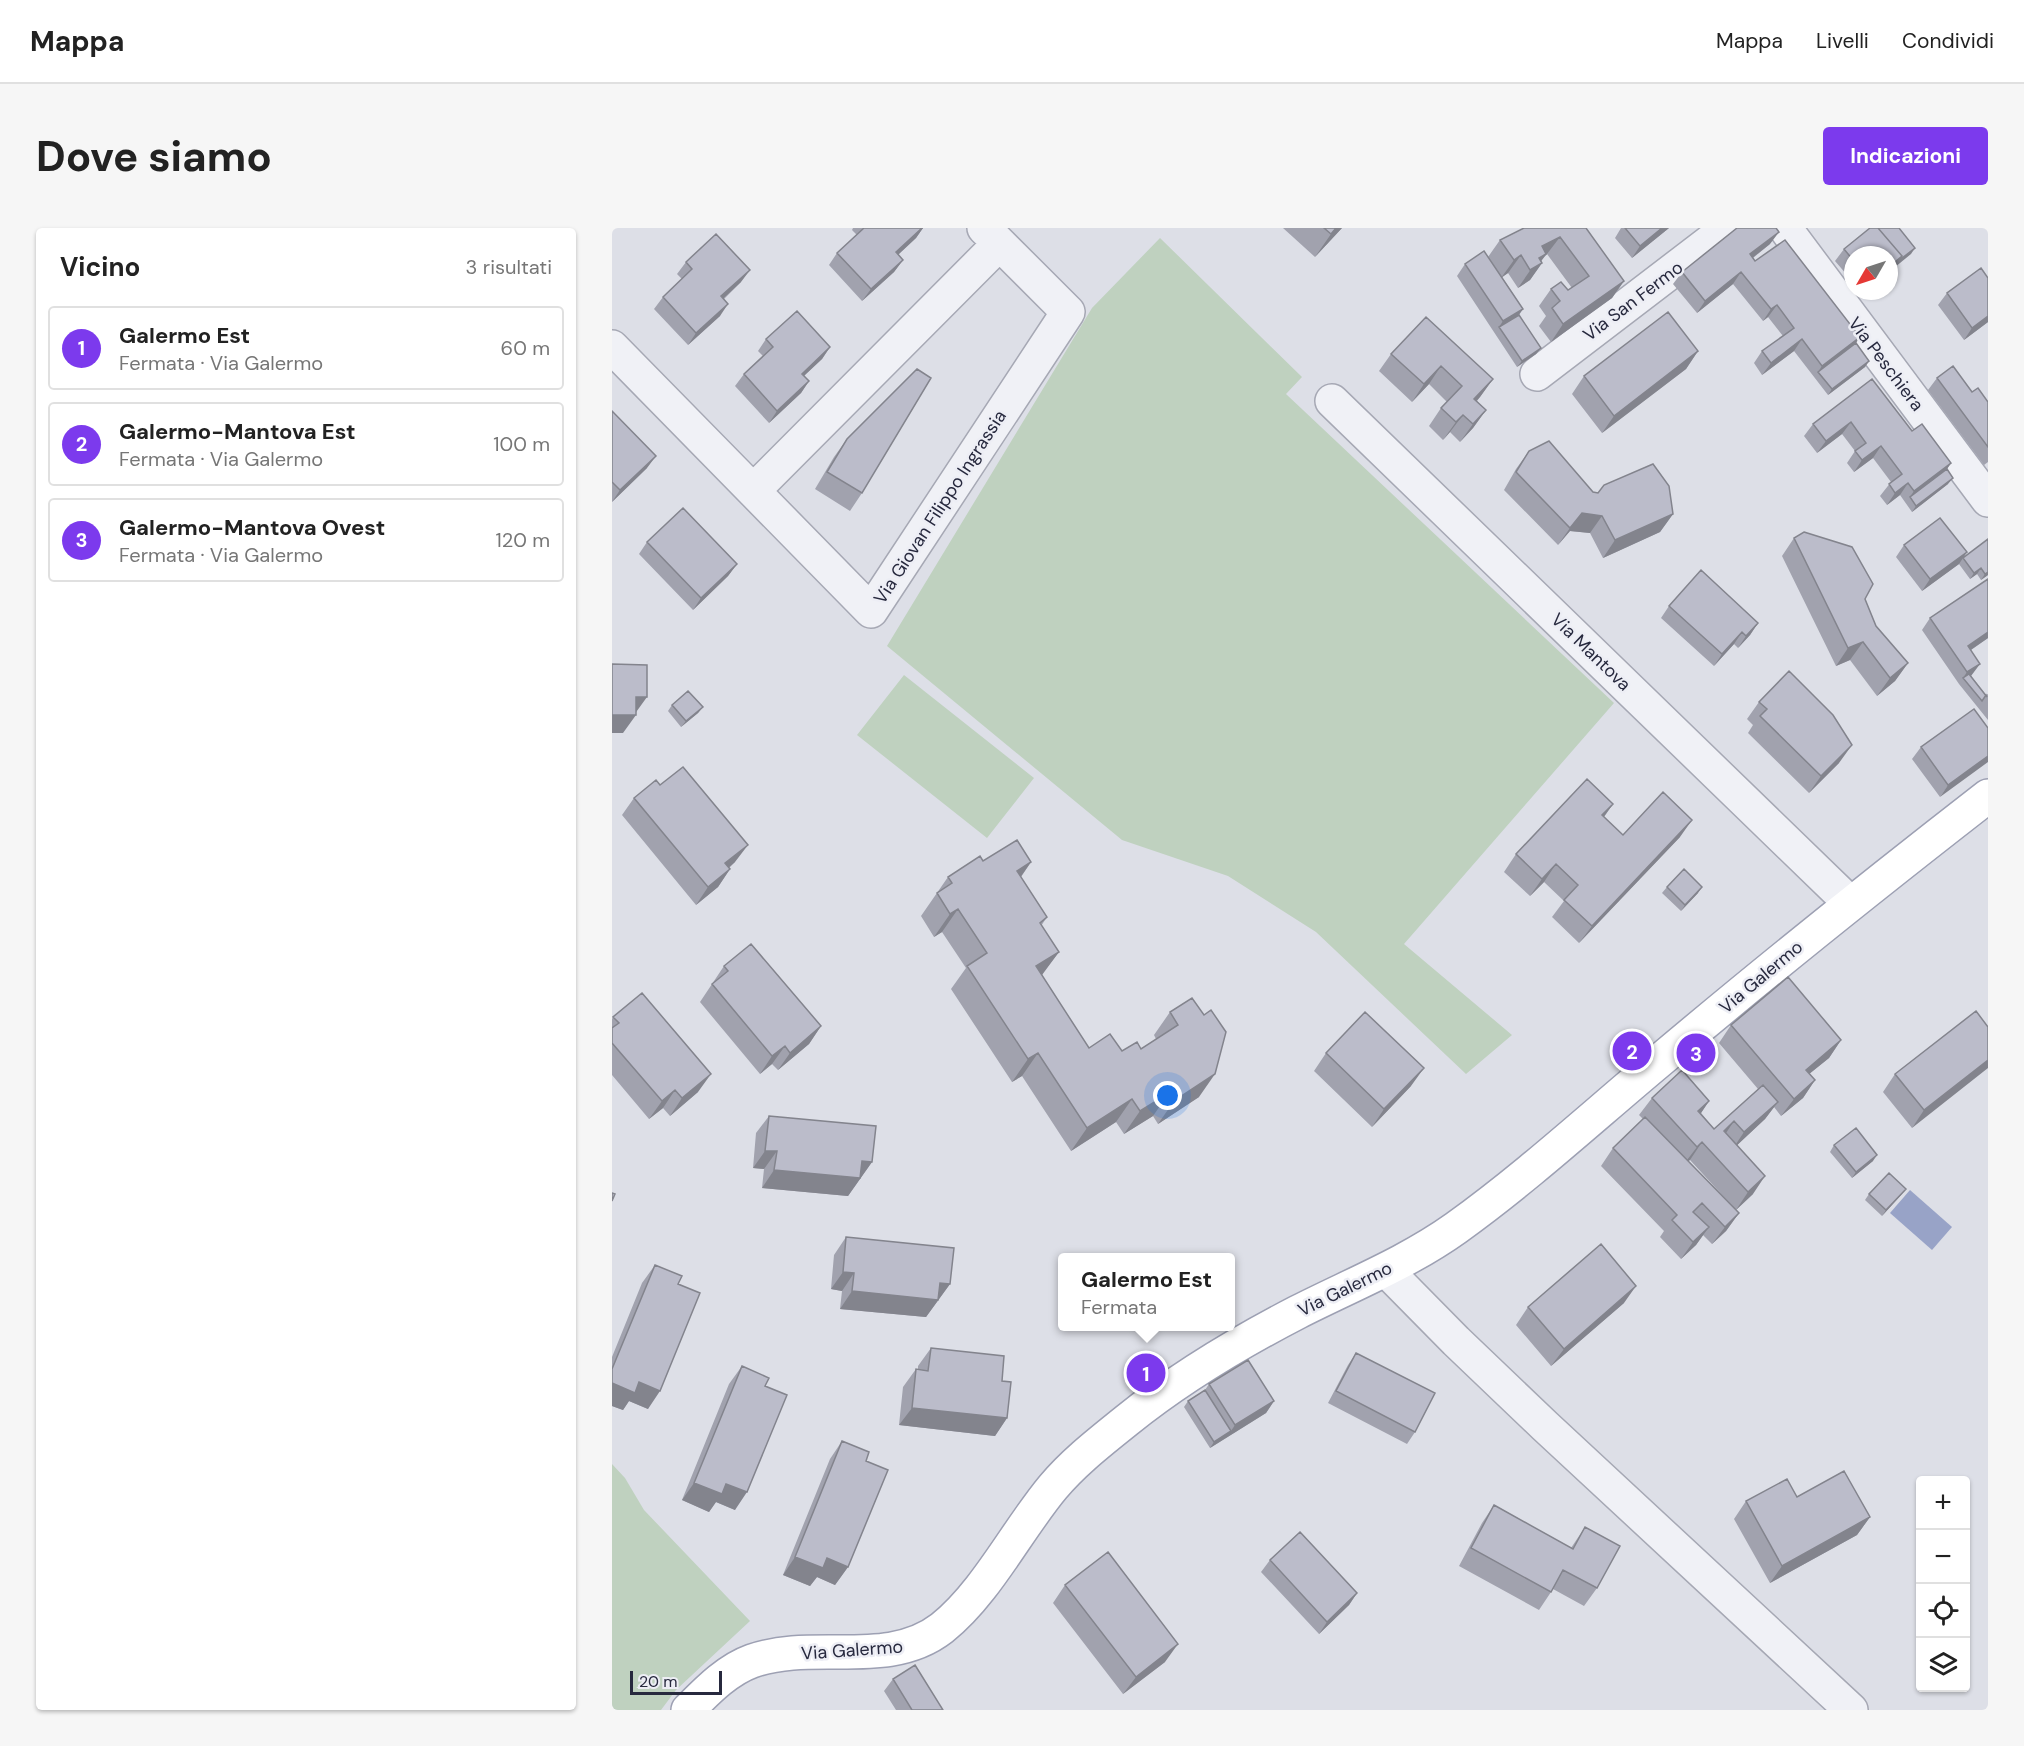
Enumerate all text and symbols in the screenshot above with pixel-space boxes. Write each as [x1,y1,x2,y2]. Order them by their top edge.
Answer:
text: Mappa [30,23,124,60]
text: Mappa [1716,27,1783,55]
text: Livelli [1816,27,1869,55]
text: Condividi [1902,27,1994,55]
button: Indicazioni [1823,127,1988,185]
text: Dove siamo [36,129,272,184]
north arrow [1844,246,1898,300]
text: Vicino [60,250,140,284]
text: 3 risultati [466,254,552,280]
street label: Via San Fermo [1578,256,1688,346]
street label: Via Peschiera [1843,312,1929,416]
text: Galermo Est [119,321,250,350]
text: 1 [78,335,85,361]
text: 60 m [501,335,550,361]
text: Fermata · Via Galermo [119,350,323,376]
street label: Via Giovan Filippo Ingrassia [868,405,1012,609]
text: Galermo-Mantova Est [119,417,356,446]
text: 2 [76,431,87,457]
text: 100 m [493,431,550,457]
text: Fermata · Via Galermo [119,446,323,472]
text: Galermo-Mantova Ovest [119,513,385,542]
text: 3 [75,527,88,553]
text: 120 m [496,527,550,553]
text: Fermata · Via Galermo [119,542,323,568]
street label: Via Mantova [1546,608,1636,696]
street label: Via Galermo [1714,935,1808,1019]
pin: 2 [1612,1028,1652,1074]
pin: 3 [1676,1030,1716,1076]
your location [1153,1081,1182,1110]
popup [1058,1253,1235,1331]
street label: Via Galermo [1294,1256,1396,1322]
text: Galermo Est [1081,1265,1212,1294]
text: Fermata [1081,1294,1157,1320]
pin: 1 [1126,1350,1166,1396]
map controls [1916,1476,1970,1692]
button: + [1916,1476,1970,1530]
button: − [1916,1530,1970,1584]
button: locate [1916,1584,1970,1638]
street label: Via Galermo [800,1634,904,1666]
button: layers [1916,1638,1970,1692]
scale bar [630,1668,722,1696]
text: 20 m [639,1671,678,1692]

